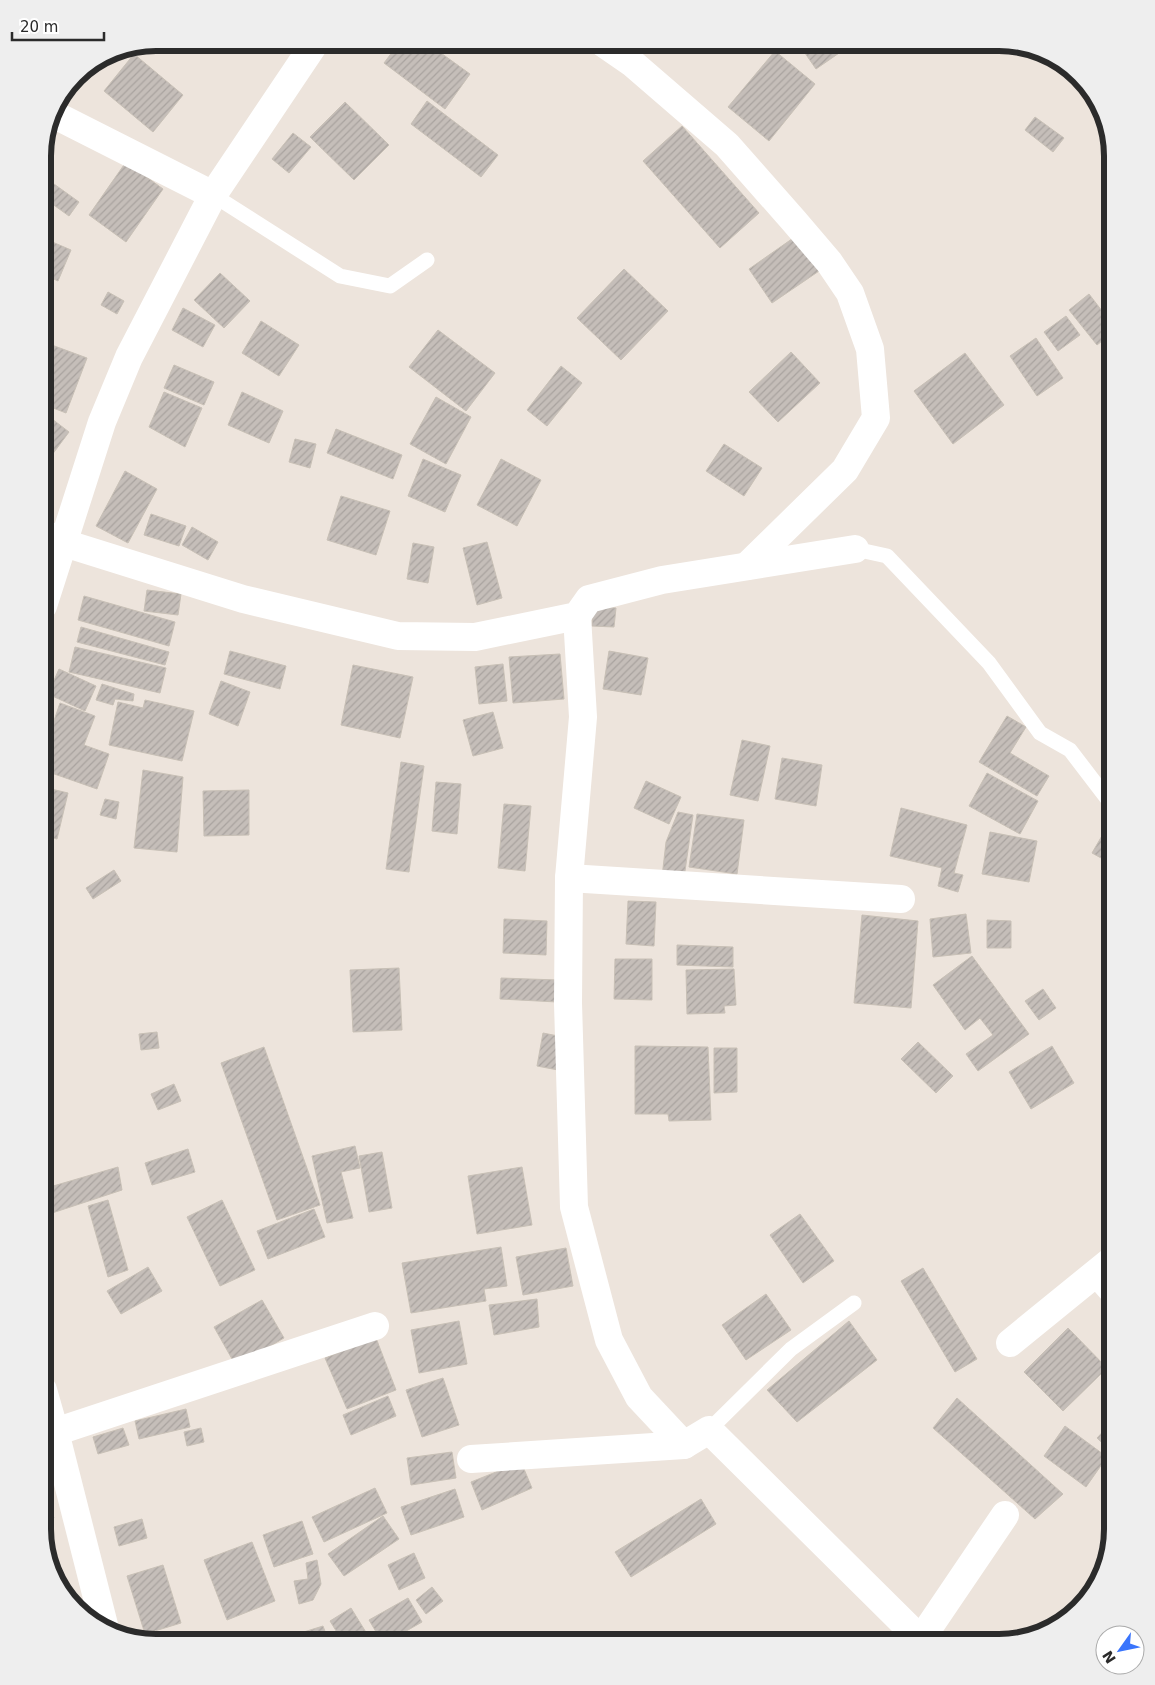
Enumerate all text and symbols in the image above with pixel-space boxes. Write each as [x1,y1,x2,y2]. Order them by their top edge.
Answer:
scale bar [12,10,105,42]
text: 20 m [20,18,58,36]
north arrow [1095,1625,1145,1675]
text: N [1099,1648,1119,1666]

